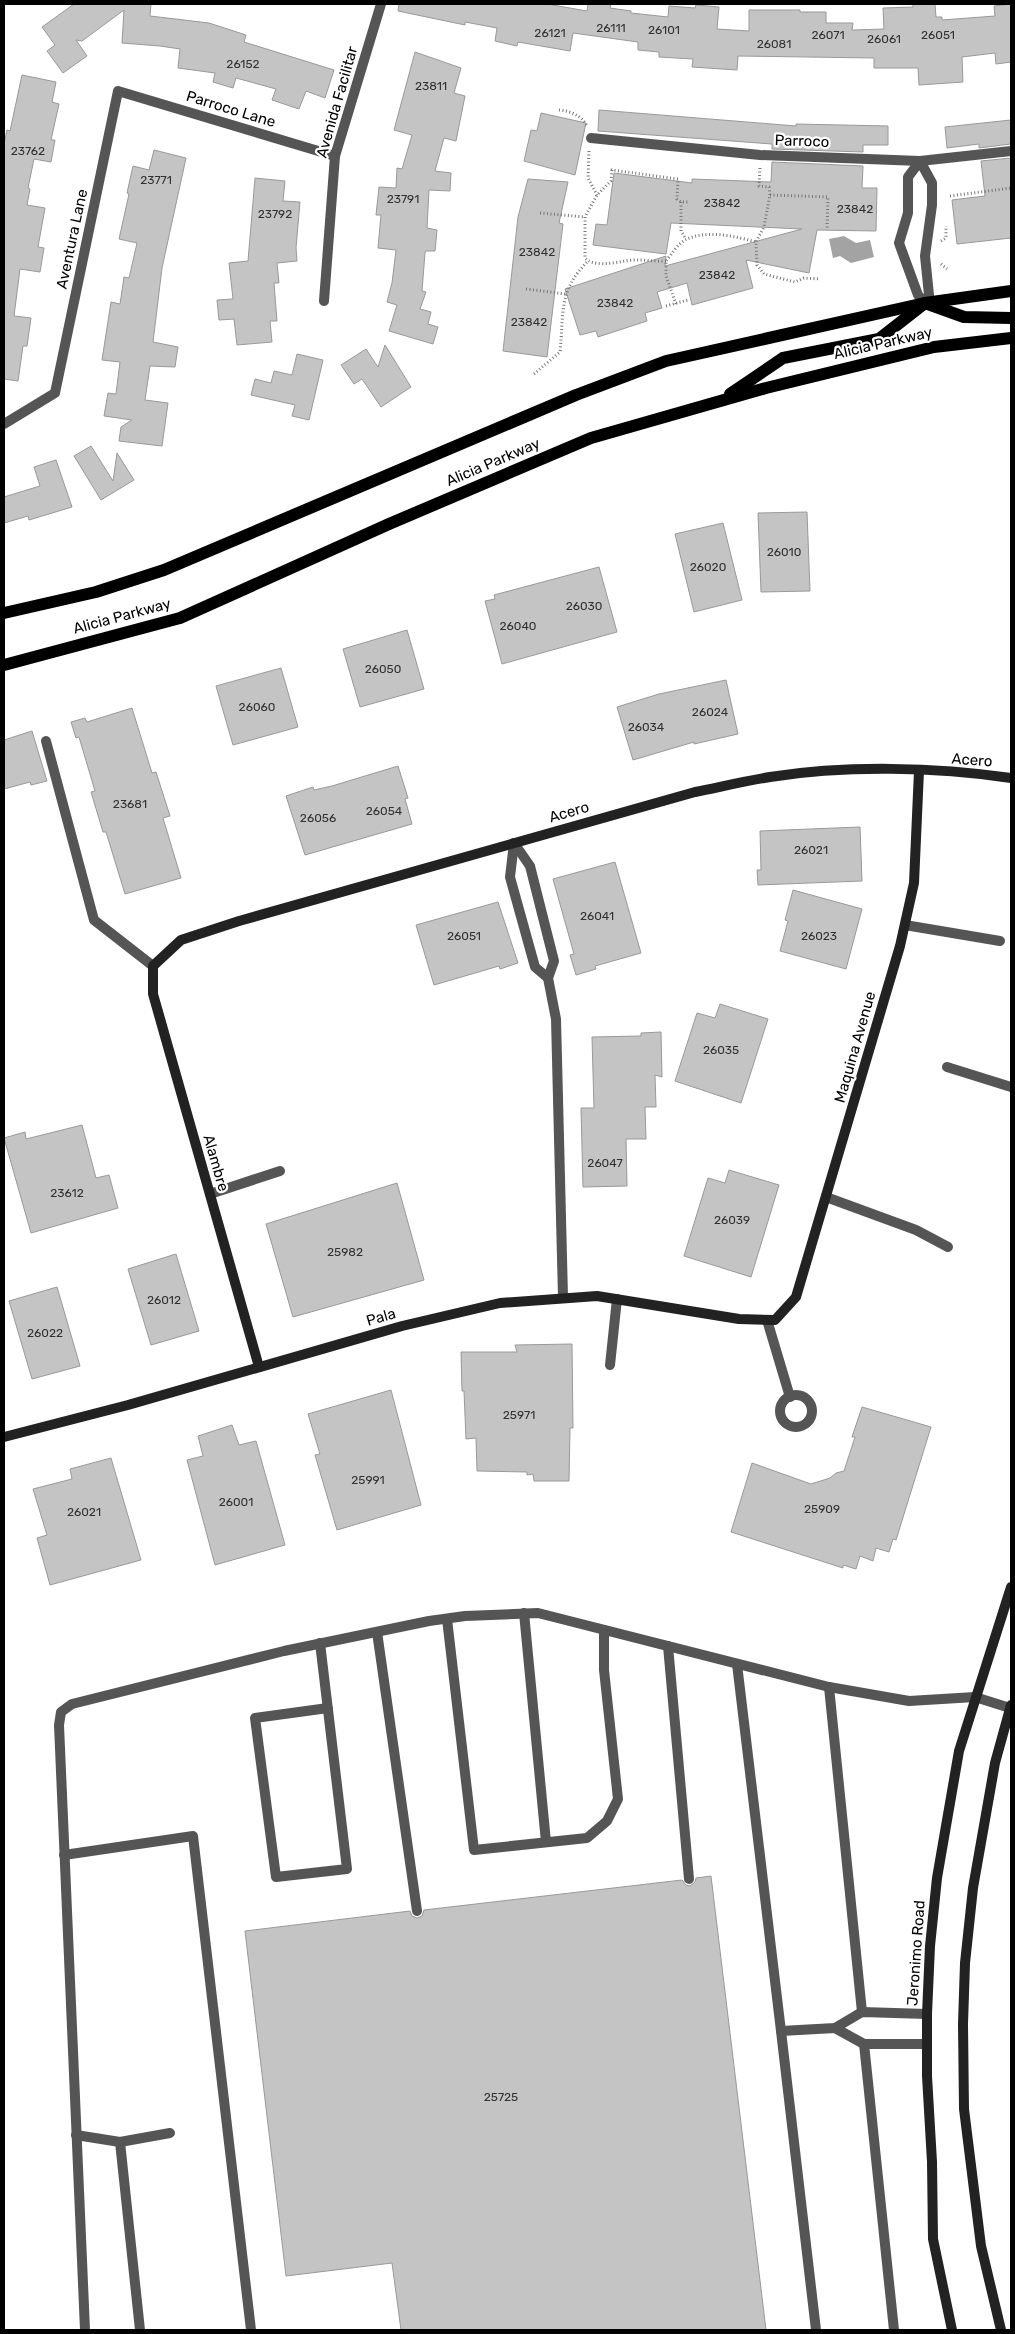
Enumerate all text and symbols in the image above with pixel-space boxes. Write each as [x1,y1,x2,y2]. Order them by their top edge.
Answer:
house number: 26111 [596,21,626,35]
house number: 26101 [648,23,680,37]
house number: 26121 [534,26,566,40]
house number: 26071 [811,28,845,42]
house number: 26051 [921,28,955,42]
house number: 26061 [867,32,901,46]
house number: 26081 [757,37,791,51]
street label: Avenida Facilitar [312,44,362,160]
house number: 26152 [226,57,260,71]
house number: 23811 [415,79,447,93]
street label: Parroco Lane [184,87,278,131]
street label: Parroco [774,131,830,151]
house number: 23762 [11,144,45,158]
house number: 23771 [140,173,172,187]
street label: Aventura Lane [53,187,91,291]
house number: 23791 [387,192,419,206]
house number: 23842 [704,196,740,210]
house number: 23842 [837,202,873,216]
house number: 23792 [258,207,292,221]
house number: 23842 [519,245,555,259]
house number: 23842 [699,268,735,282]
house number: 23842 [597,296,633,310]
house number: 23842 [511,315,547,329]
street label: Alicia Parkway [832,323,934,363]
street label: Alicia Parkway [443,434,543,490]
house number: 26010 [767,545,801,559]
house number: 26020 [690,560,726,574]
street label: Alicia Parkway [71,594,173,638]
house number: 26030 [566,599,602,613]
house number: 26040 [500,619,536,633]
house number: 26050 [365,662,401,676]
house number: 26060 [239,700,275,714]
house number: 26024 [692,705,729,719]
house number: 26034 [628,720,665,734]
street label: Acero [951,750,993,770]
house number: 23681 [113,797,147,811]
street label: Acero [547,798,591,826]
house number: 26054 [366,804,403,818]
house number: 26056 [300,811,336,825]
house number: 26021 [794,843,828,857]
house number: 26041 [580,909,614,923]
house number: 26051 [447,929,481,943]
house number: 26023 [801,929,837,943]
street label: Maquina Avenue [831,989,879,1105]
house number: 26035 [703,1043,739,1057]
street label: Alambre [199,1133,233,1193]
house number: 26047 [587,1156,623,1170]
house number: 23612 [50,1186,84,1200]
house number: 26039 [714,1213,750,1227]
house number: 25982 [327,1245,363,1259]
house number: 26012 [147,1293,181,1307]
street label: Pala [364,1304,398,1330]
house number: 26022 [27,1326,63,1340]
house number: 25971 [503,1408,535,1422]
house number: 25991 [351,1473,385,1487]
house number: 26001 [219,1495,253,1509]
house number: 25909 [804,1502,840,1516]
house number: 26021 [67,1505,101,1519]
street label: Jeronimo Road [903,1900,929,2006]
house number: 25725 [484,2090,518,2104]

